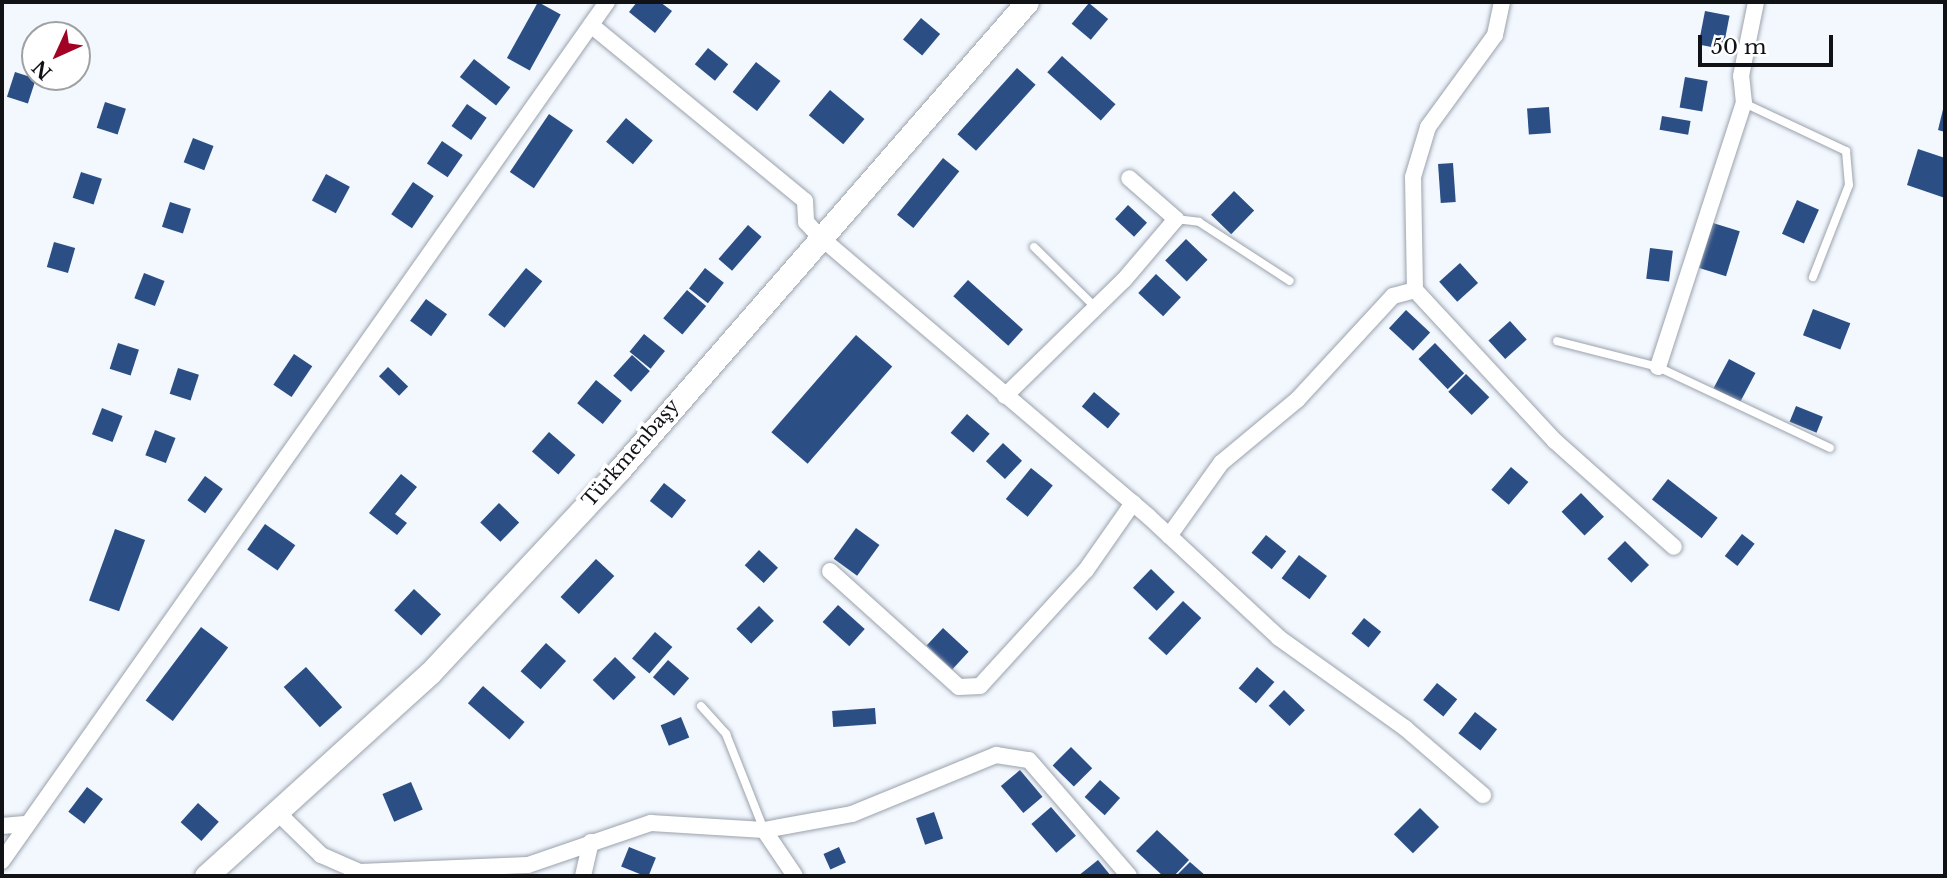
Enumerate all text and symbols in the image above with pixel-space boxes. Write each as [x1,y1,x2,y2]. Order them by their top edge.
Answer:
north arrow [21,21,91,91]
scale bar [1702,21,1837,65]
text: 50 m [1711,34,1766,60]
text: N [28,55,57,84]
street label: Türkmenbaşy [578,394,684,512]

